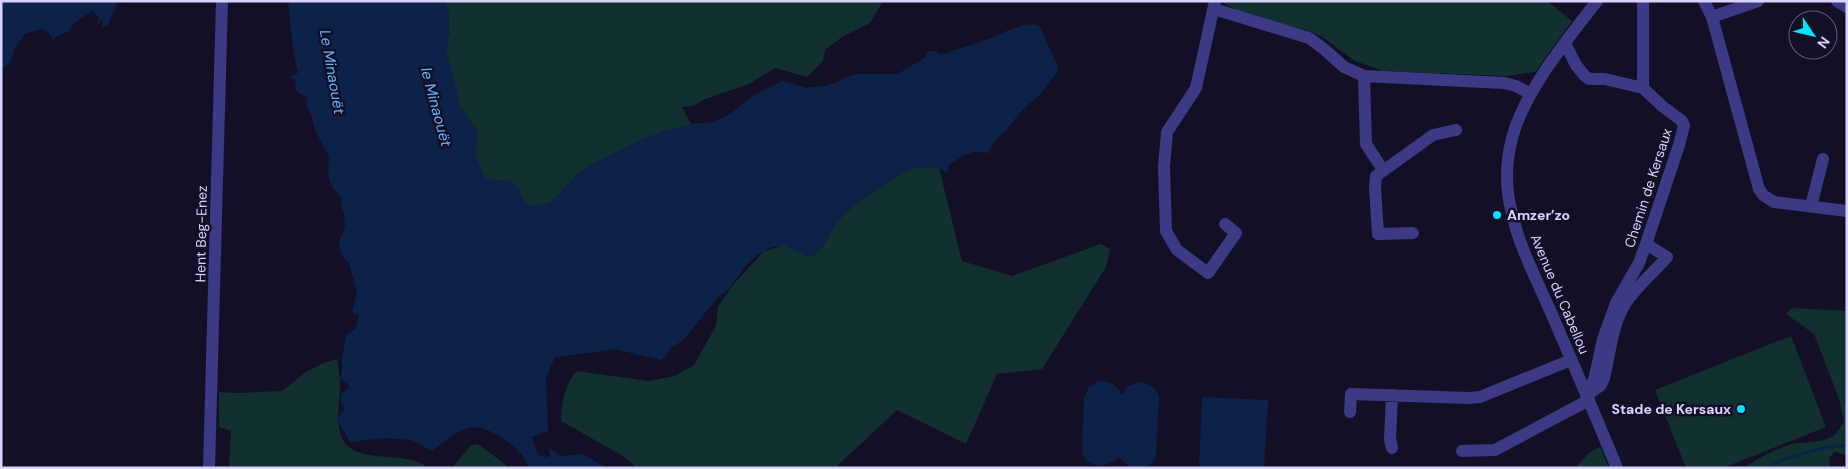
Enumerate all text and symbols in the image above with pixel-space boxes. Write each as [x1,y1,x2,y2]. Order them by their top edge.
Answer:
north arrow [1788,10,1838,60]
water label: Le Minaouët [315,28,349,116]
text: N [1813,33,1834,52]
water label: le Minaouët [416,65,456,149]
street label: Chemin de Kersaux [1620,126,1676,250]
street label: Hent Beg-Enez [191,185,211,283]
place label: Amzer’zo [1507,206,1570,224]
marker: Amzer’zo [1491,209,1503,221]
street label: Avenue du Cabellou [1527,231,1593,357]
place label: Stade de Kersaux [1612,400,1731,418]
marker: Stade de Kersaux [1735,403,1747,415]

